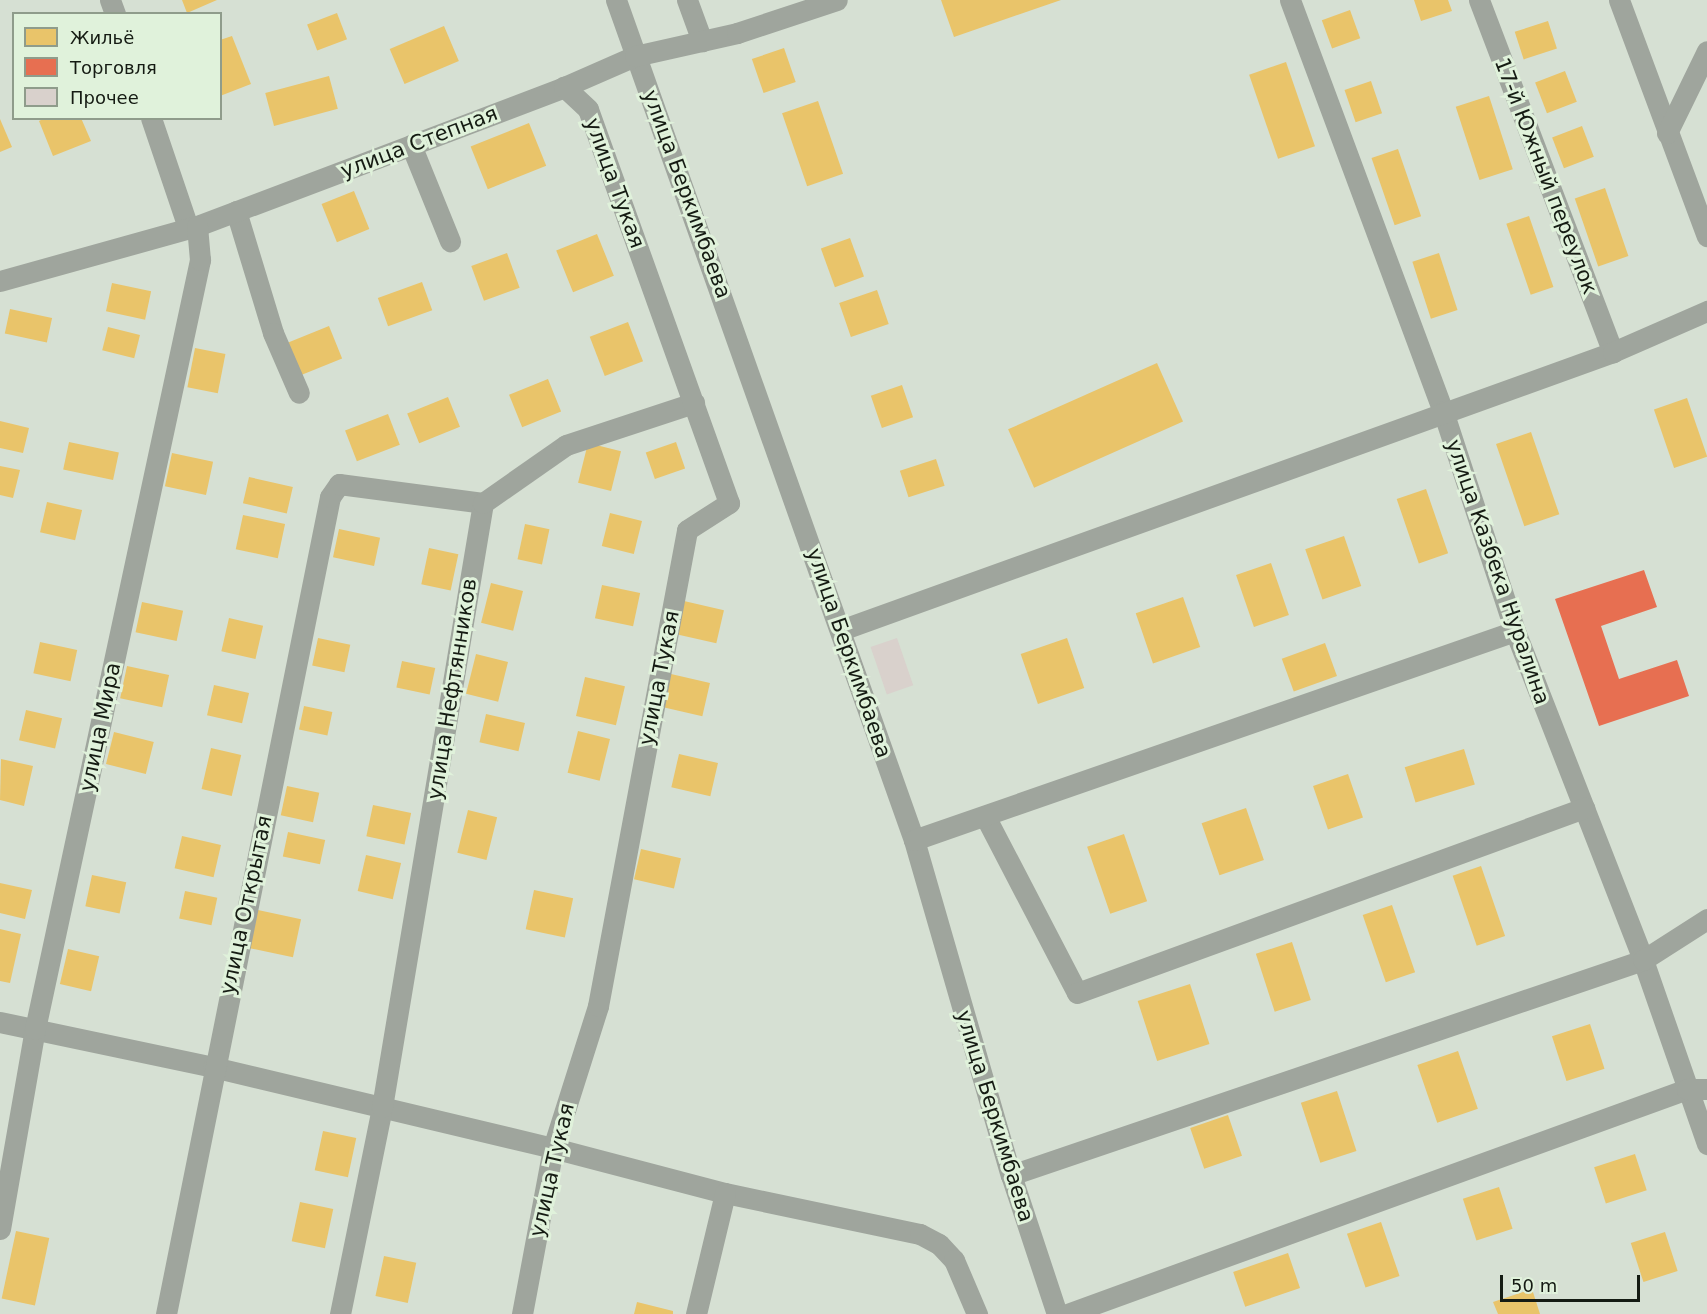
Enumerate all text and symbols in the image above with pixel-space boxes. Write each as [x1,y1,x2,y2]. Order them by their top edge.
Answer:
legend [12,12,222,120]
text: Жильё [70,27,134,48]
street label: 17-й Южный переулок [1489,54,1603,298]
text: Торговля [70,57,157,78]
street label: улица Беркимбаева [638,86,736,302]
text: Прочее [70,87,139,108]
street label: улица Степная [337,100,501,184]
street label: улица Тукая [580,114,650,252]
street label: улица Казбека Нуралина [1441,436,1555,708]
street label: улица Беркимбаева [801,545,897,761]
street label: улица Нефтянников [422,576,482,802]
street label: улица Тукая [634,608,684,748]
street label: улица Мира [74,660,126,794]
street label: улица Открытая [215,813,277,997]
street label: улица Беркимбаева [951,1007,1039,1225]
street label: улица Тукая [524,1101,580,1239]
scale bar [1503,1263,1642,1301]
text: 50 m [1511,1275,1557,1296]

